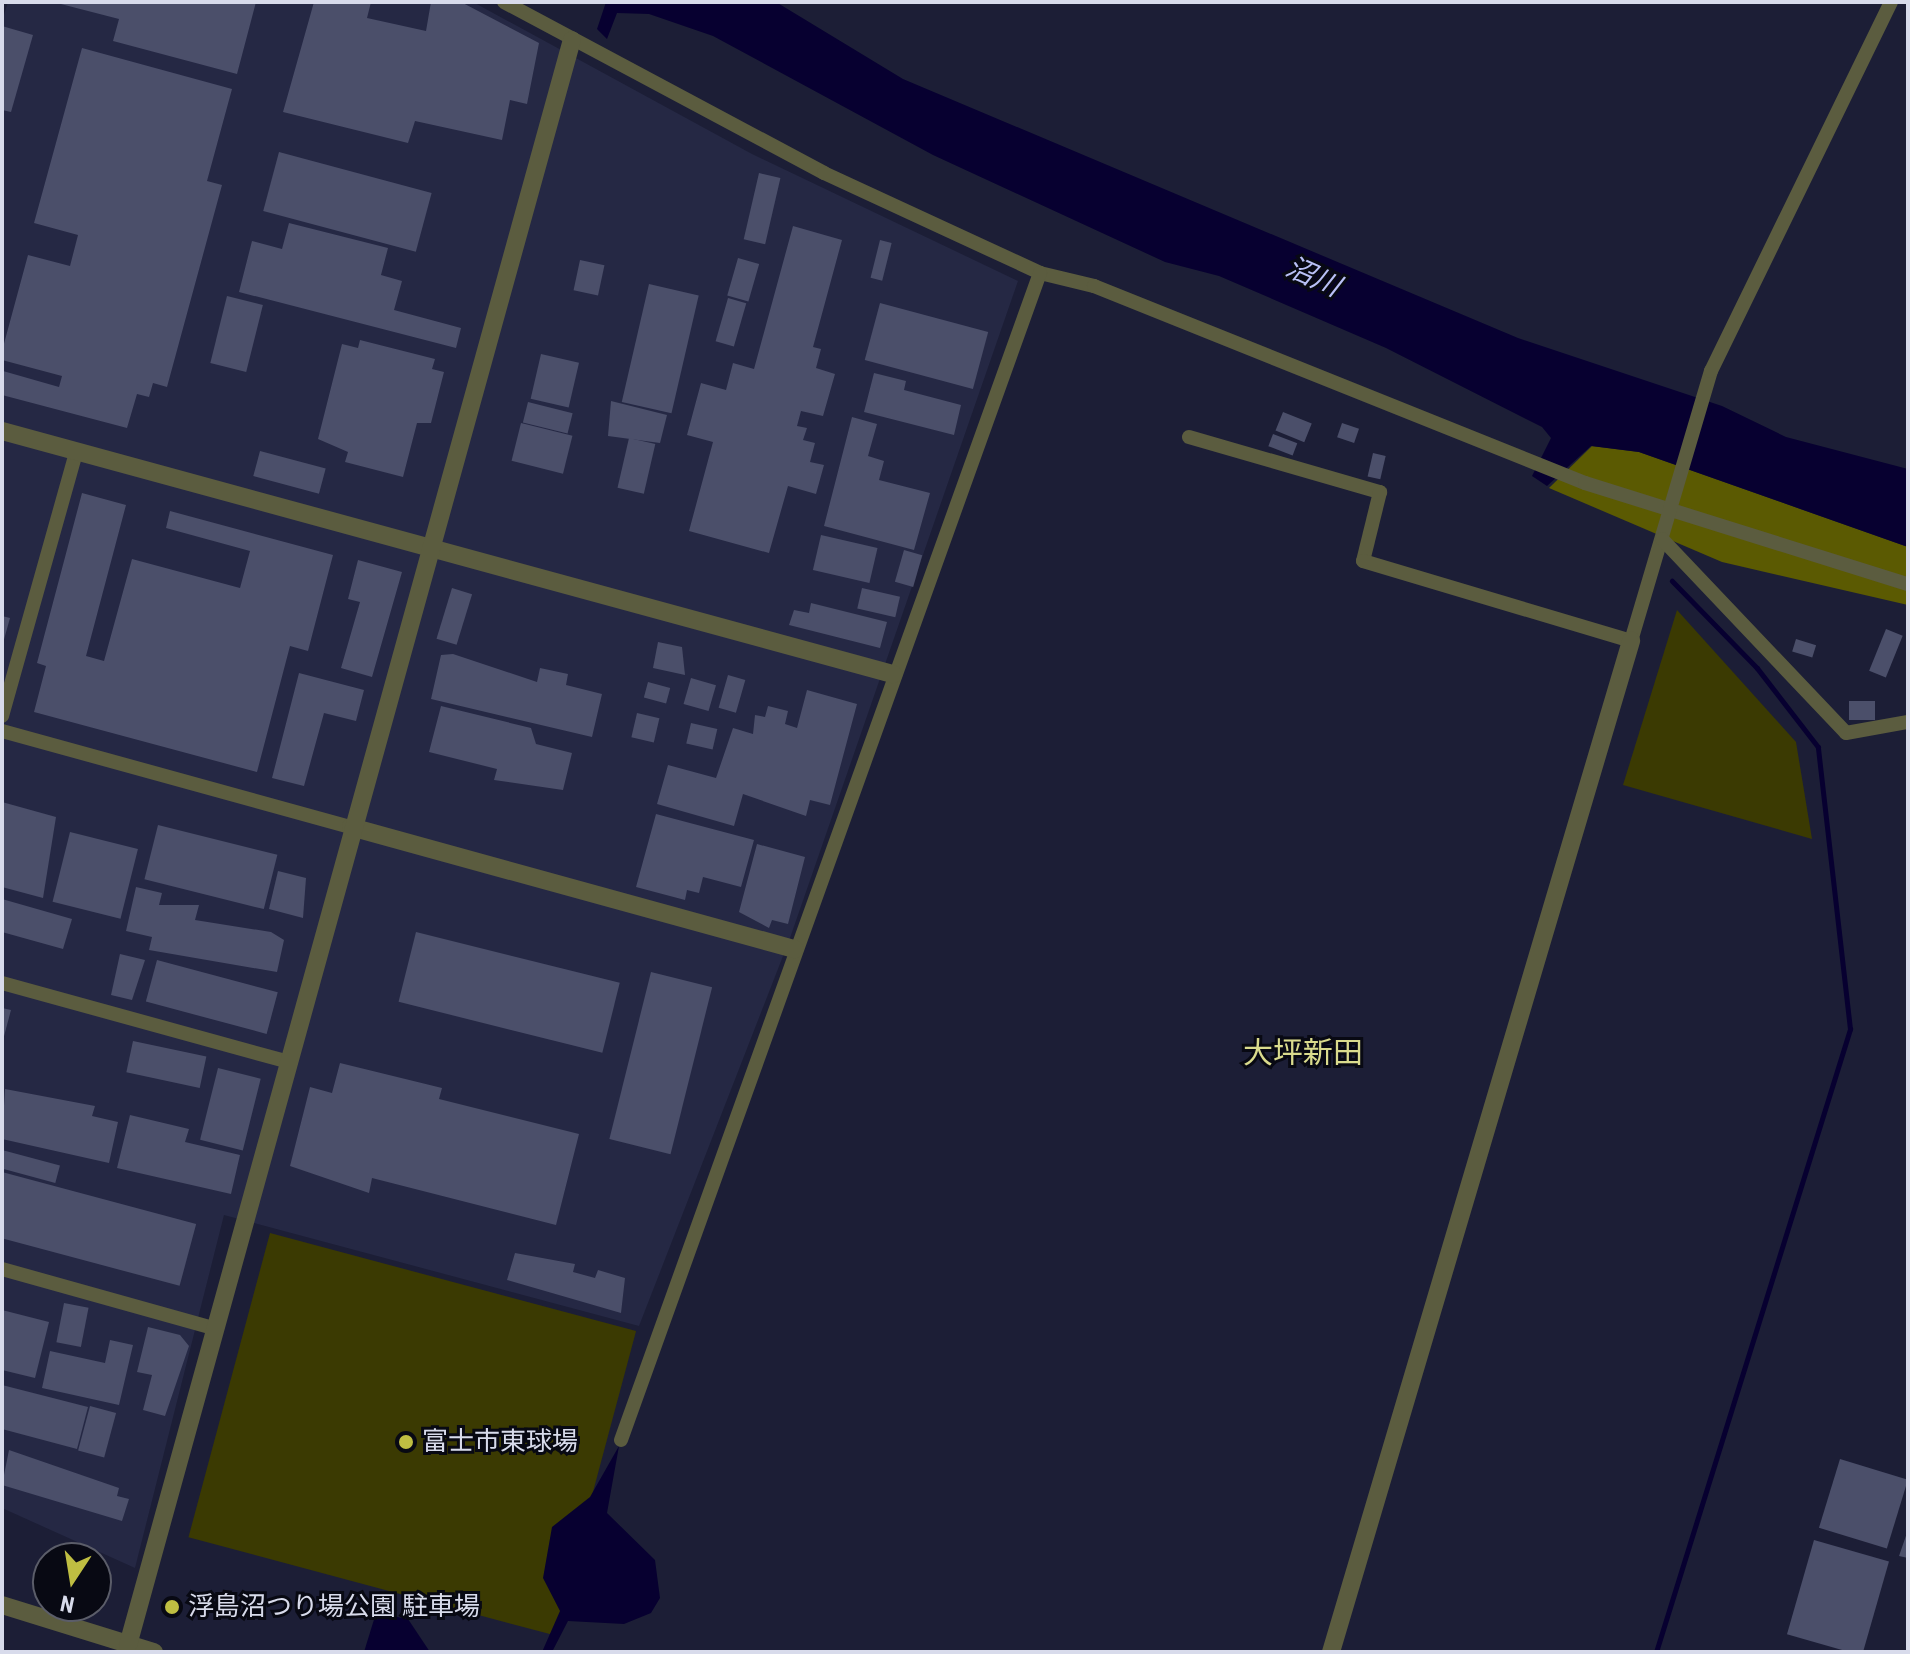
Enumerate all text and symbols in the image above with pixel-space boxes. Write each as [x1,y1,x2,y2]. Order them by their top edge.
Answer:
water label: 沼川 [1281,250,1345,304]
district label: 大坪新田 [1243,1035,1363,1071]
place label: 富士市東球場 [422,1426,578,1458]
marker: 富士市東球場 [397,1433,415,1451]
north arrow [32,1542,112,1622]
text: N [58,1590,77,1618]
place label: 浮島沼つり場公園 駐車場 [188,1591,480,1623]
marker: 浮島沼つり場公園 駐車場 [163,1598,181,1616]

